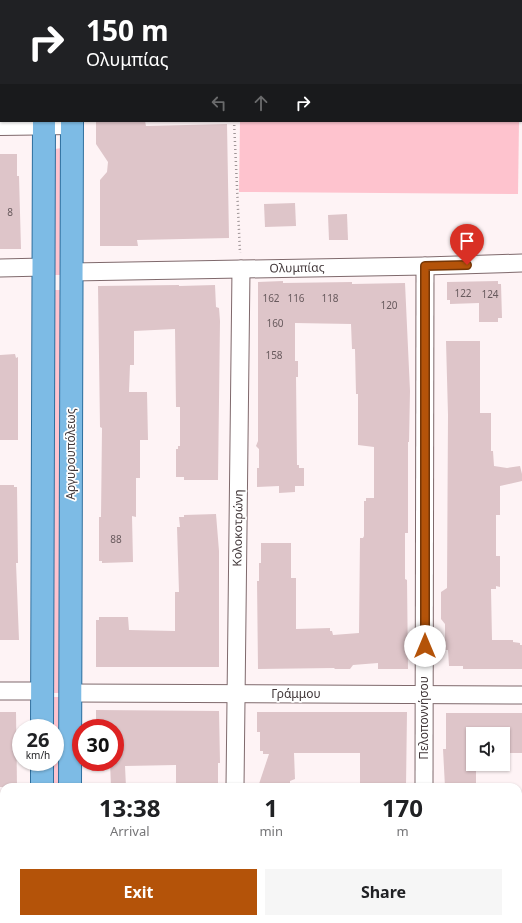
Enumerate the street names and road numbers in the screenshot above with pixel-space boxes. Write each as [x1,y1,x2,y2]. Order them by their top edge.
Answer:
street label: Ολυμπίας [269,259,325,276]
street label: Αργυρουπόλεως [62,408,79,500]
street label: Κολοκοτρώνη [228,489,247,567]
street label: Πελοποννήσου [415,676,432,760]
street label: Γράμμου [271,685,321,702]

